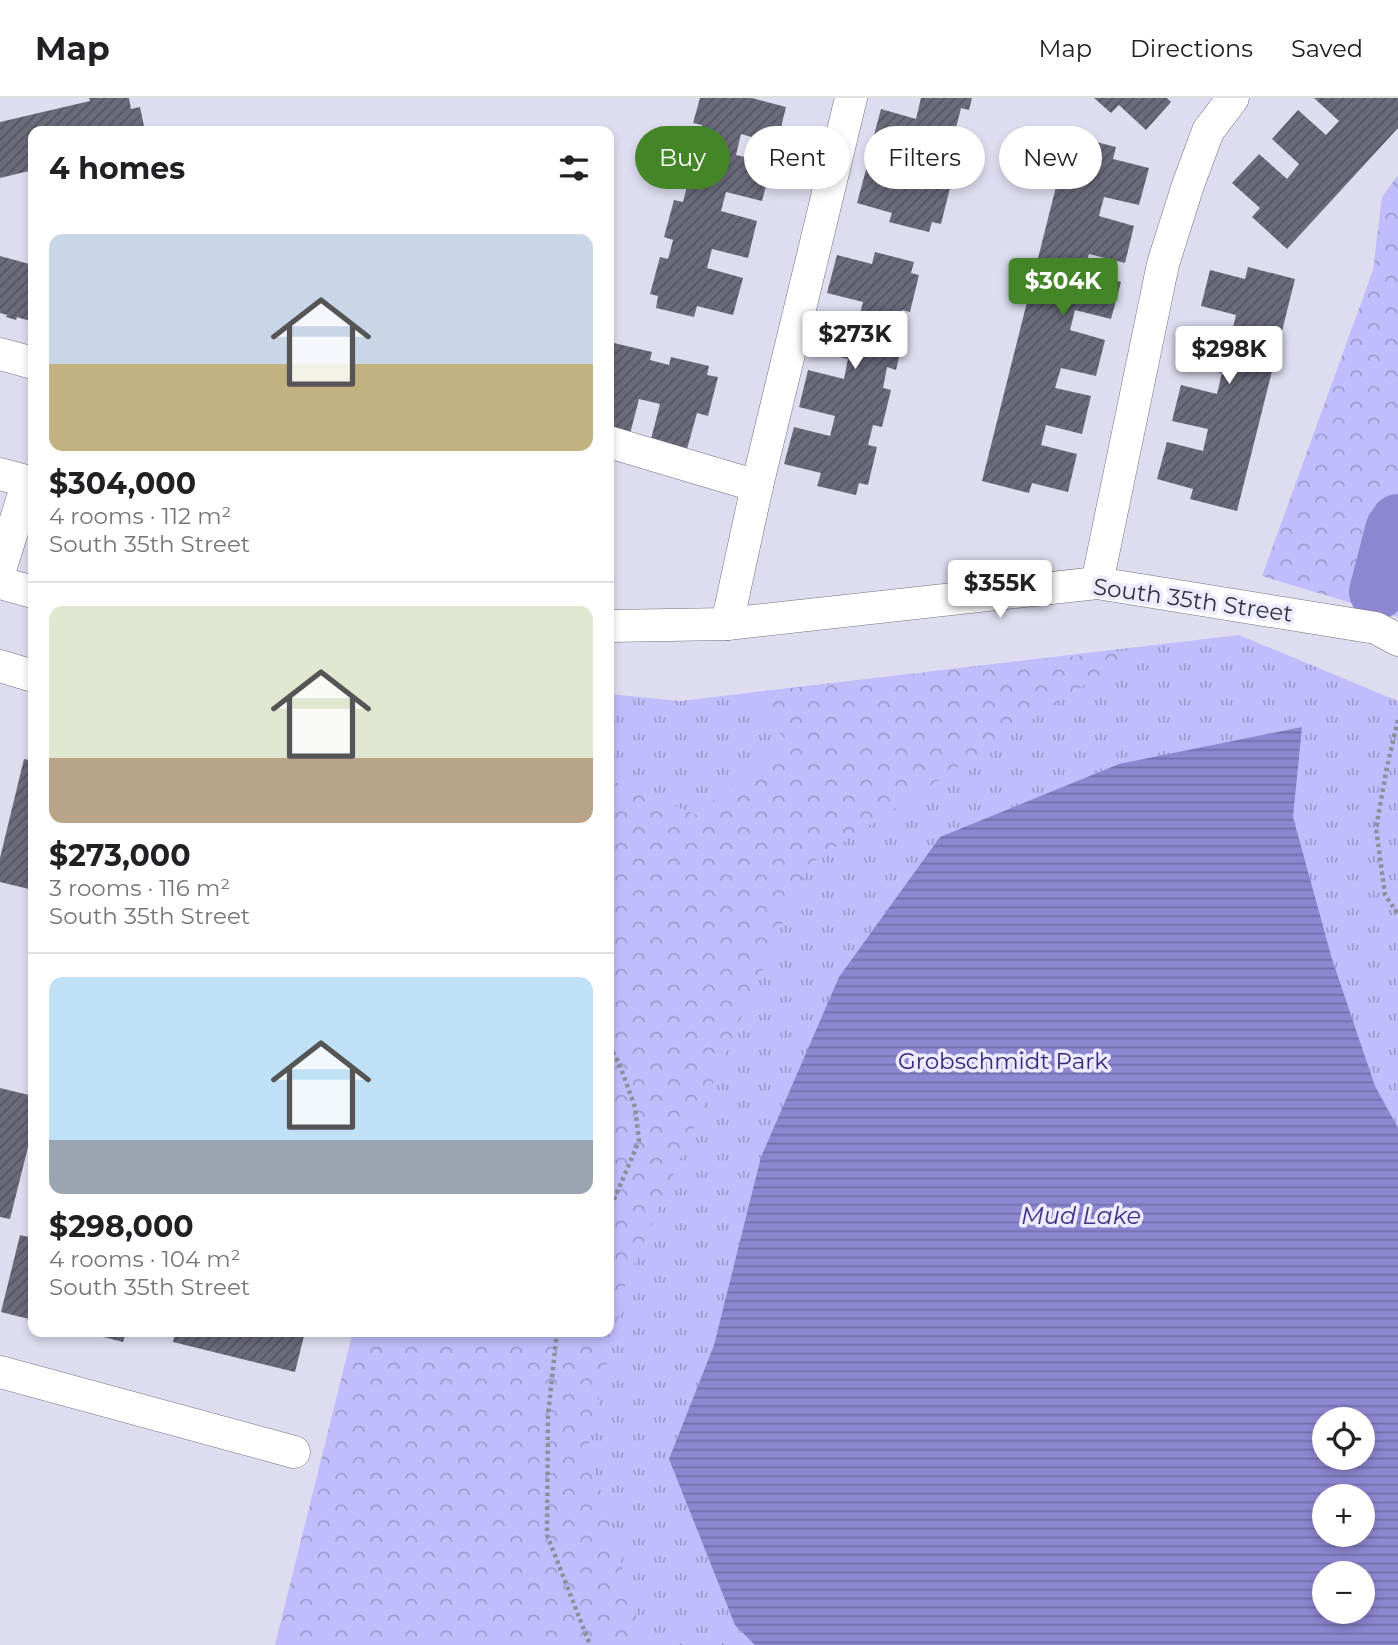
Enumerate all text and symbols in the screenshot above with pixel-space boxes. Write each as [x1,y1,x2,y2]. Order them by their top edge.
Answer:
text: Map [35,28,110,68]
text: Map [1039,34,1092,63]
text: Directions [1130,34,1253,63]
text: Saved [1291,34,1363,63]
chip: Buy [635,126,730,189]
chip: Rent [744,126,850,189]
chip: Filters [864,126,985,189]
chip: New [999,126,1102,189]
icon: filters [555,149,593,187]
text: 4 homes [49,150,185,187]
pin: $304K [1014,258,1112,318]
text: $304K [1025,267,1101,295]
icon: home [258,279,384,405]
pin: $273K [806,312,904,371]
text: $273K [819,320,891,348]
pin: $298K [1180,327,1278,386]
text: $298K [1191,335,1267,363]
text: $304,000 [49,465,196,502]
text: 4 rooms · 112 m² [49,502,231,530]
text: South 35th Street [49,530,250,558]
pin: $355K [951,560,1049,620]
text: $355K [964,569,1036,597]
street label: South 35th Street [1091,572,1295,628]
icon: home [258,651,384,777]
text: $273,000 [49,837,191,874]
text: 3 rooms · 116 m² [49,874,230,902]
text: South 35th Street [49,902,250,930]
icon: home [258,1022,384,1148]
park label: Grobschmidt Park [898,1047,1108,1075]
water label: Mud Lake [1021,1201,1141,1230]
text: $298,000 [49,1208,194,1245]
text: 4 rooms · 104 m² [49,1245,241,1273]
text: South 35th Street [49,1273,250,1301]
map controls [1312,1407,1375,1624]
button: locate [1312,1407,1375,1470]
button: + [1312,1484,1375,1547]
button: − [1312,1561,1375,1624]

